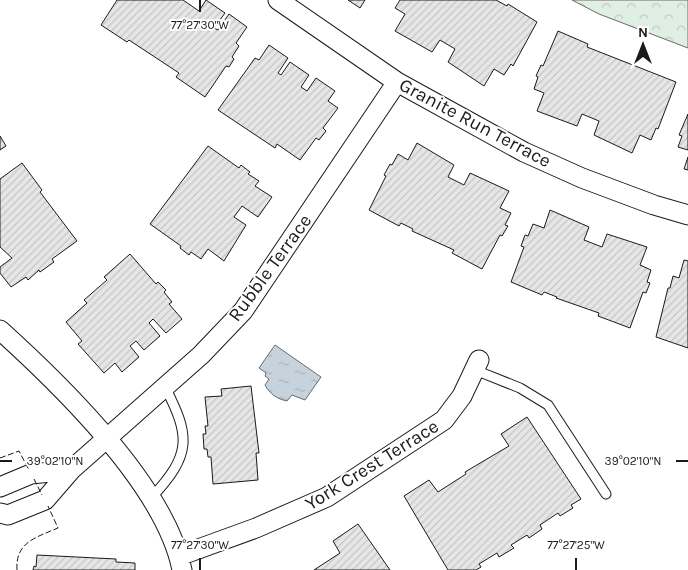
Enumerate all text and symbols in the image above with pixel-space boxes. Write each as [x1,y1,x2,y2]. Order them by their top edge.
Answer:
text: 77°27'30"W [171,18,229,32]
north arrow [618,20,668,70]
text: N [638,24,648,41]
street label: Granite Run Terrace [395,74,555,172]
street label: Rubble Terrace [224,210,316,326]
street label: York Crest Terrace [301,415,443,515]
text: 39°02'10"N [27,454,83,468]
text: 39°02'10"N [605,454,661,468]
text: 77°27'30"W [171,538,229,552]
text: 77°27'25"W [547,538,605,552]

